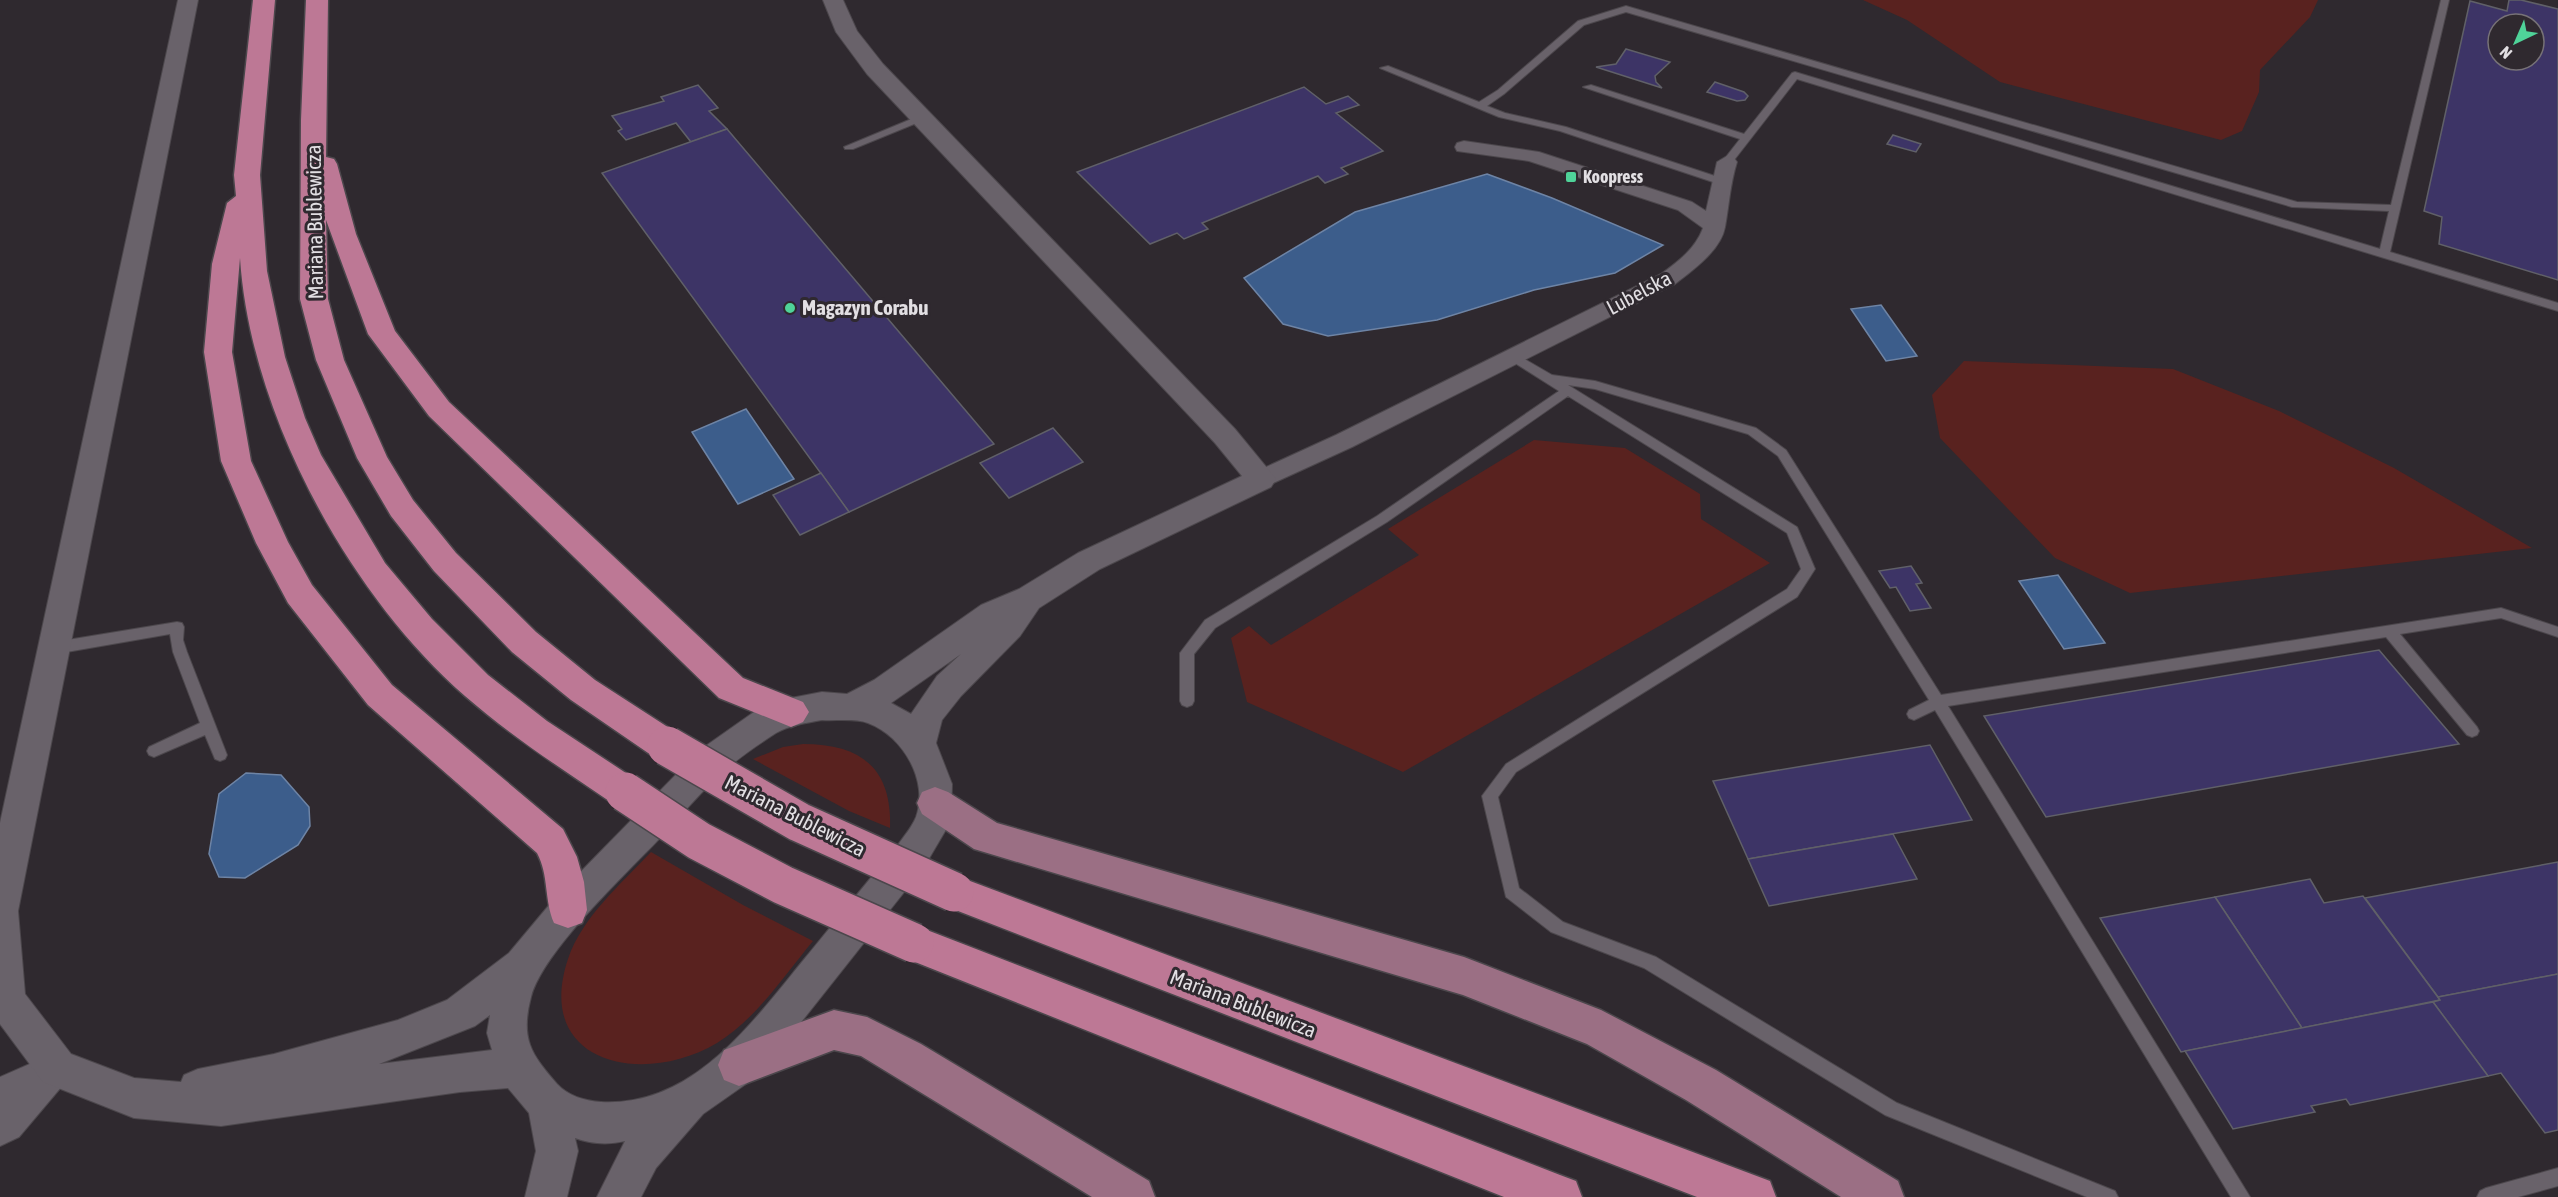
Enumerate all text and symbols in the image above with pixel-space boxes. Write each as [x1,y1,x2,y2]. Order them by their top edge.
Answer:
north arrow [2486,12,2546,72]
text: N [2496,43,2515,63]
street label: Mariana Bublewicza [301,144,327,300]
place label: Koopress [1583,166,1644,187]
marker: Koopress [1564,170,1578,184]
street label: Lubelska [1602,265,1675,319]
place label: Magazyn Corabu [802,295,928,319]
marker: Magazyn Corabu [783,301,797,315]
street label: Mariana Bublewicza [721,769,870,861]
street label: Mariana Bublewicza [1167,964,1320,1042]

